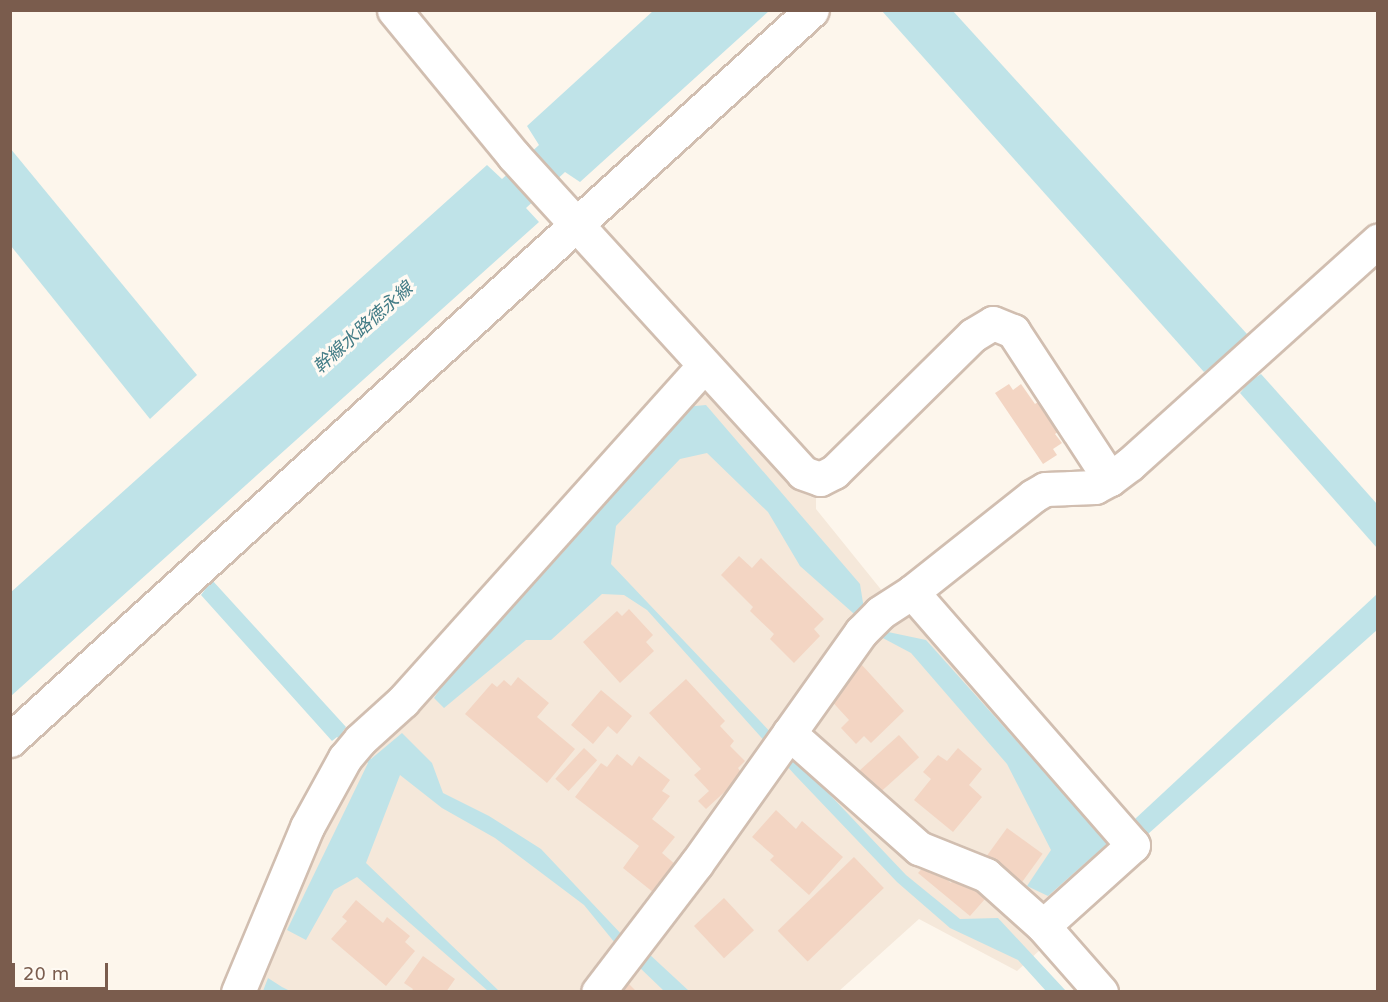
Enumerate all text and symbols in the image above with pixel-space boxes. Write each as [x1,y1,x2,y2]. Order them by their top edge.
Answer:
water label: 幹線水路徳永線 [309,278,417,378]
scale bar [15,951,111,989]
text: 20 m [23,963,69,984]

